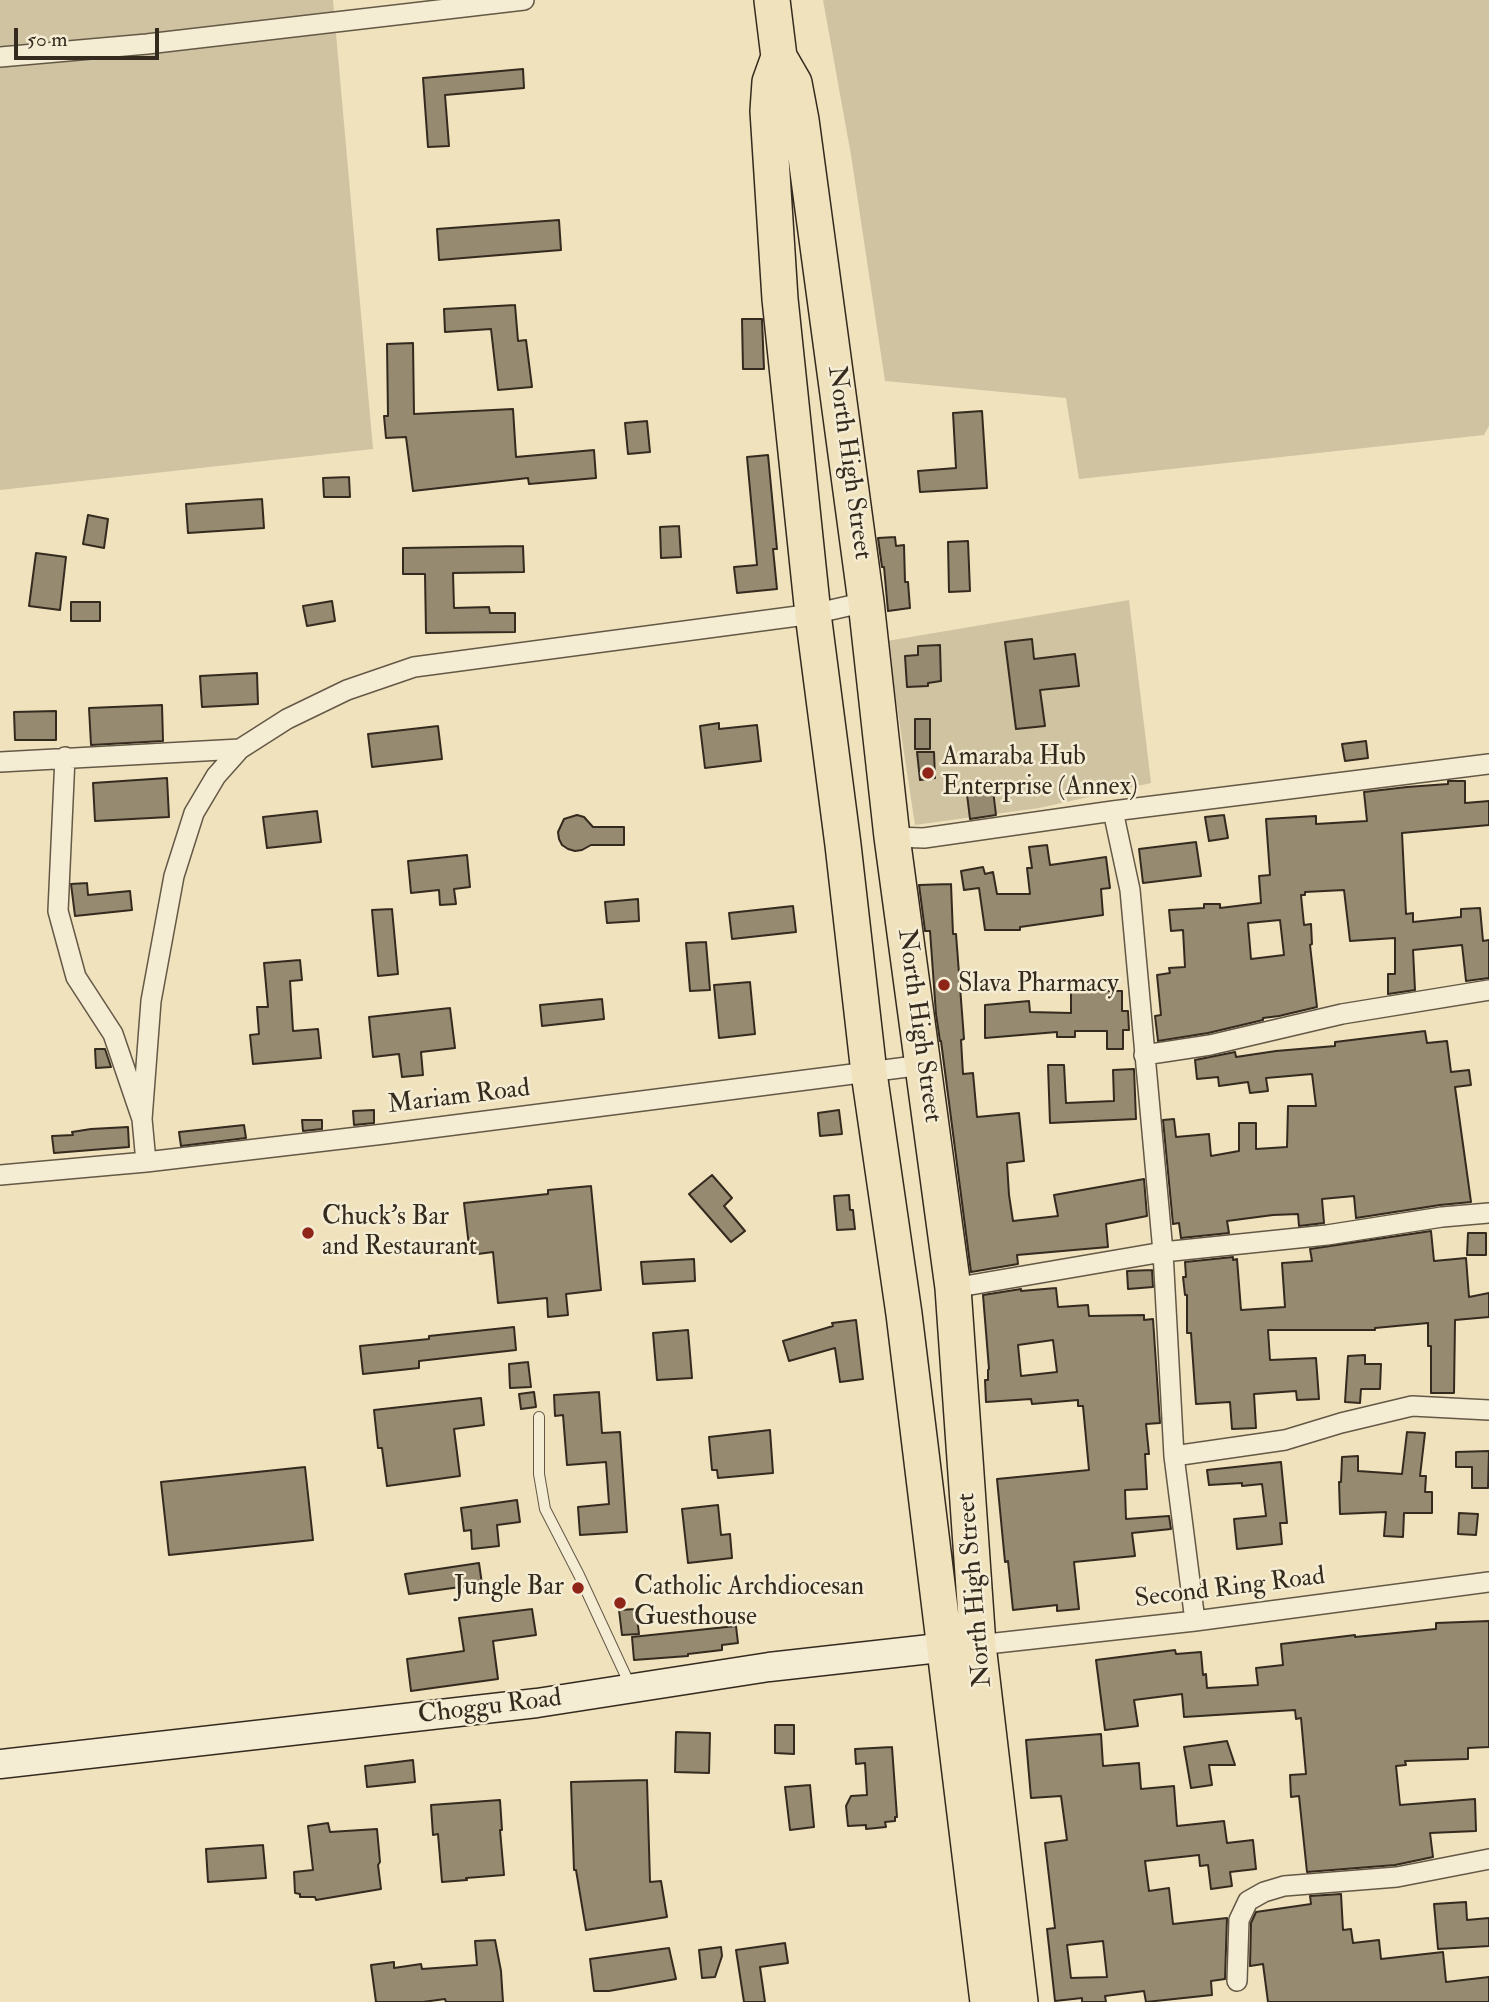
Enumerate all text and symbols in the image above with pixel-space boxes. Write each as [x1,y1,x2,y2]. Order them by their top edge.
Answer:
scale bar [18,14,163,58]
text: 50 m [27,26,68,53]
street label: North High Street [819,364,877,562]
place label: Amaraba Hub Enterprise (Annex) [942,742,1138,804]
marker: Amaraba Hub Enterprise (Annex) [920,765,936,781]
street label: North High Street [889,927,947,1125]
place label: Slava Pharmacy [958,969,1119,1001]
marker: Slava Pharmacy [936,977,952,993]
street label: Mariam Road [386,1074,532,1122]
place label: Chuck's Bar and Restaurant [322,1202,477,1264]
marker: Chuck's Bar and Restaurant [300,1225,316,1241]
street label: North High Street [952,1491,1000,1689]
street label: Second Ring Road [1133,1562,1327,1616]
place label: Jungle Bar [454,1572,564,1604]
place label: Catholic Archdiocesan Guesthouse [634,1572,864,1634]
marker: Jungle Bar [570,1580,586,1596]
marker: Catholic Archdiocesan Guesthouse [612,1595,628,1611]
street label: Choggu Road [416,1684,564,1732]

